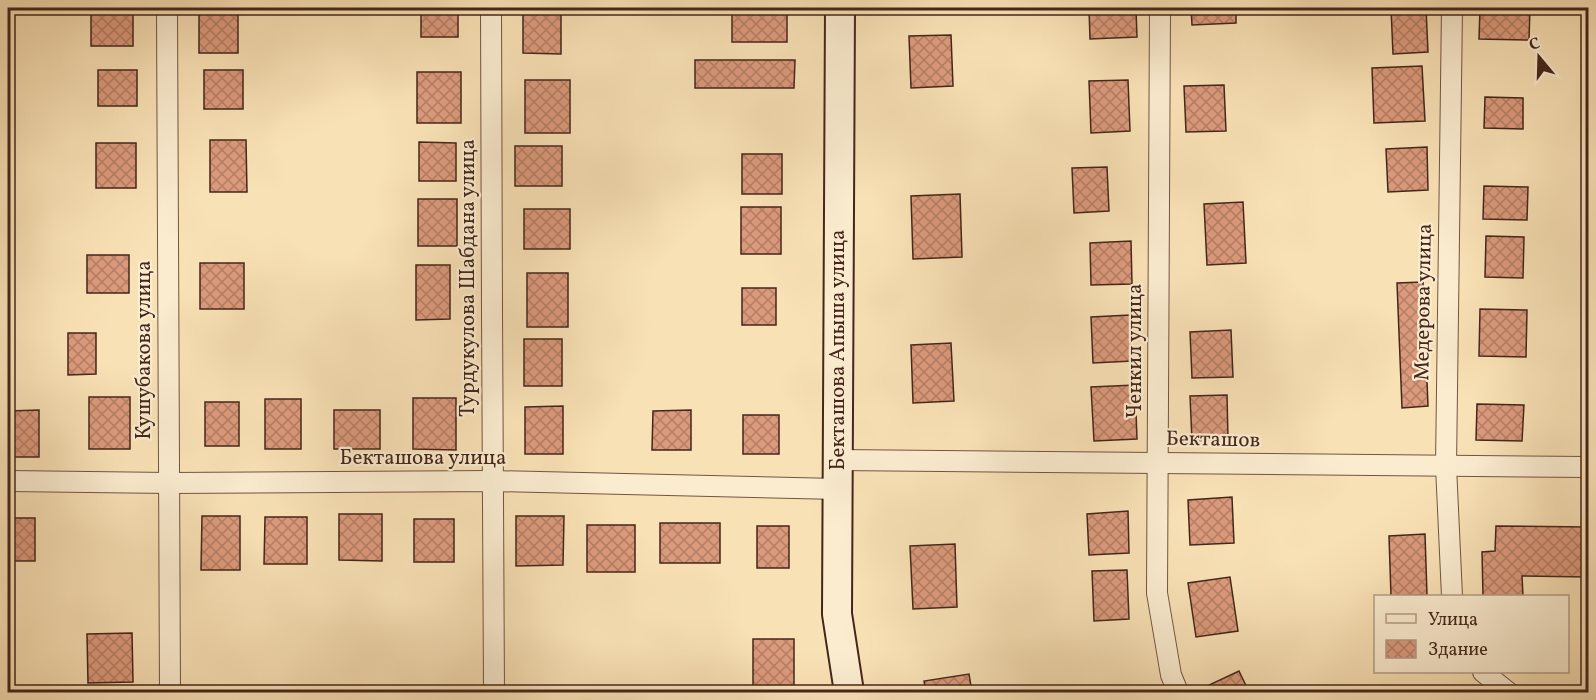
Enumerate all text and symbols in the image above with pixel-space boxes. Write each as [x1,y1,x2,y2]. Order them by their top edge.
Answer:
north arrow [1509,27,1569,87]
text: С [1526,33,1543,57]
street label: Турдукулова Шабдана улица [454,139,483,417]
street label: Медерова улица [1408,223,1440,381]
street label: Бекташова Апыша улица [824,230,853,470]
street label: Кушубакова улица [130,260,159,440]
street label: Ченкил улица [1121,284,1150,418]
street label: Бекташов [1166,425,1260,455]
street label: Бекташова улица [340,444,506,473]
legend [1374,595,1569,673]
text: Улица [1428,608,1478,633]
text: Здание [1428,638,1488,663]

